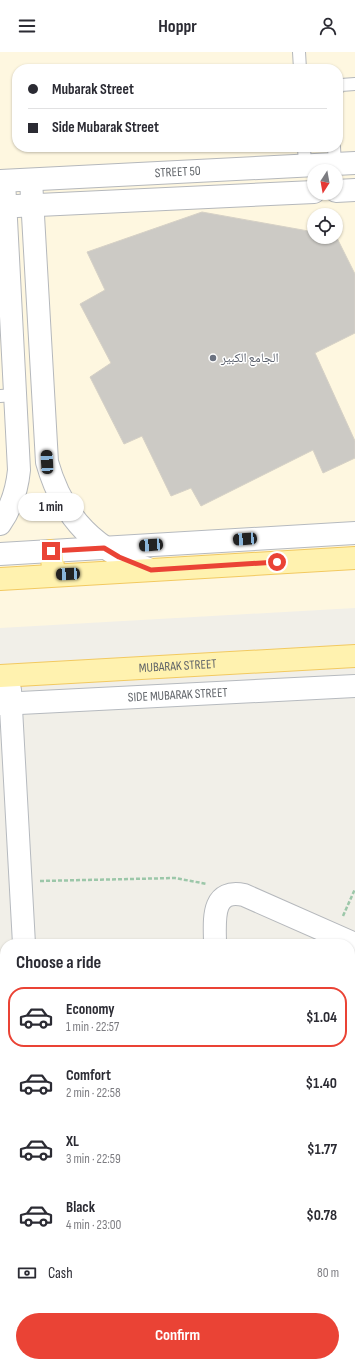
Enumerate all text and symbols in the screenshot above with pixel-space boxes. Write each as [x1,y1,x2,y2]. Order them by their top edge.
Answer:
icon: menu [16,15,38,37]
icon: person [317,15,339,37]
text: Hoppr [158,16,197,37]
text: Mubarak Street [52,80,134,99]
text: Side Mubarak Street [52,118,159,137]
street label: STREET 50 [154,163,201,181]
north arrow [307,164,343,200]
map controls [307,164,343,244]
button: locate [307,208,343,244]
place label: الجامع الكبير [220,350,279,367]
marker: الجامع الكبير [208,353,218,363]
car [40,450,54,474]
callout: 1 min [18,493,84,521]
text: 1 min [39,499,63,515]
car [233,532,257,546]
car [139,538,163,552]
route end [42,542,60,560]
route start [268,553,286,571]
car [56,567,80,581]
street label: MUBARAK STREET [138,656,217,676]
street label: SIDE MUBARAK STREET [128,684,228,706]
text: Choose a ride [16,952,101,973]
icon: car [18,999,54,1035]
text: Economy [66,1000,115,1019]
text: $1.04 [306,1008,337,1027]
text: 1 min · 22:57 [66,1019,119,1035]
icon: car [18,1065,54,1101]
text: Comfort [66,1066,111,1085]
text: $1.40 [305,1074,337,1093]
text: 2 min · 22:58 [66,1085,121,1101]
icon: car [18,1131,54,1167]
text: XL [66,1132,79,1151]
text: $1.77 [307,1140,337,1159]
text: 3 min · 22:59 [66,1151,121,1167]
icon: car [18,1197,54,1233]
text: Black [66,1198,95,1217]
text: $0.78 [306,1206,337,1225]
text: 4 min · 23:00 [66,1217,121,1233]
icon: cash [16,1262,38,1284]
text: Cash [48,1264,73,1283]
text: 80 m [317,1265,339,1281]
button: Confirm [16,1313,339,1359]

